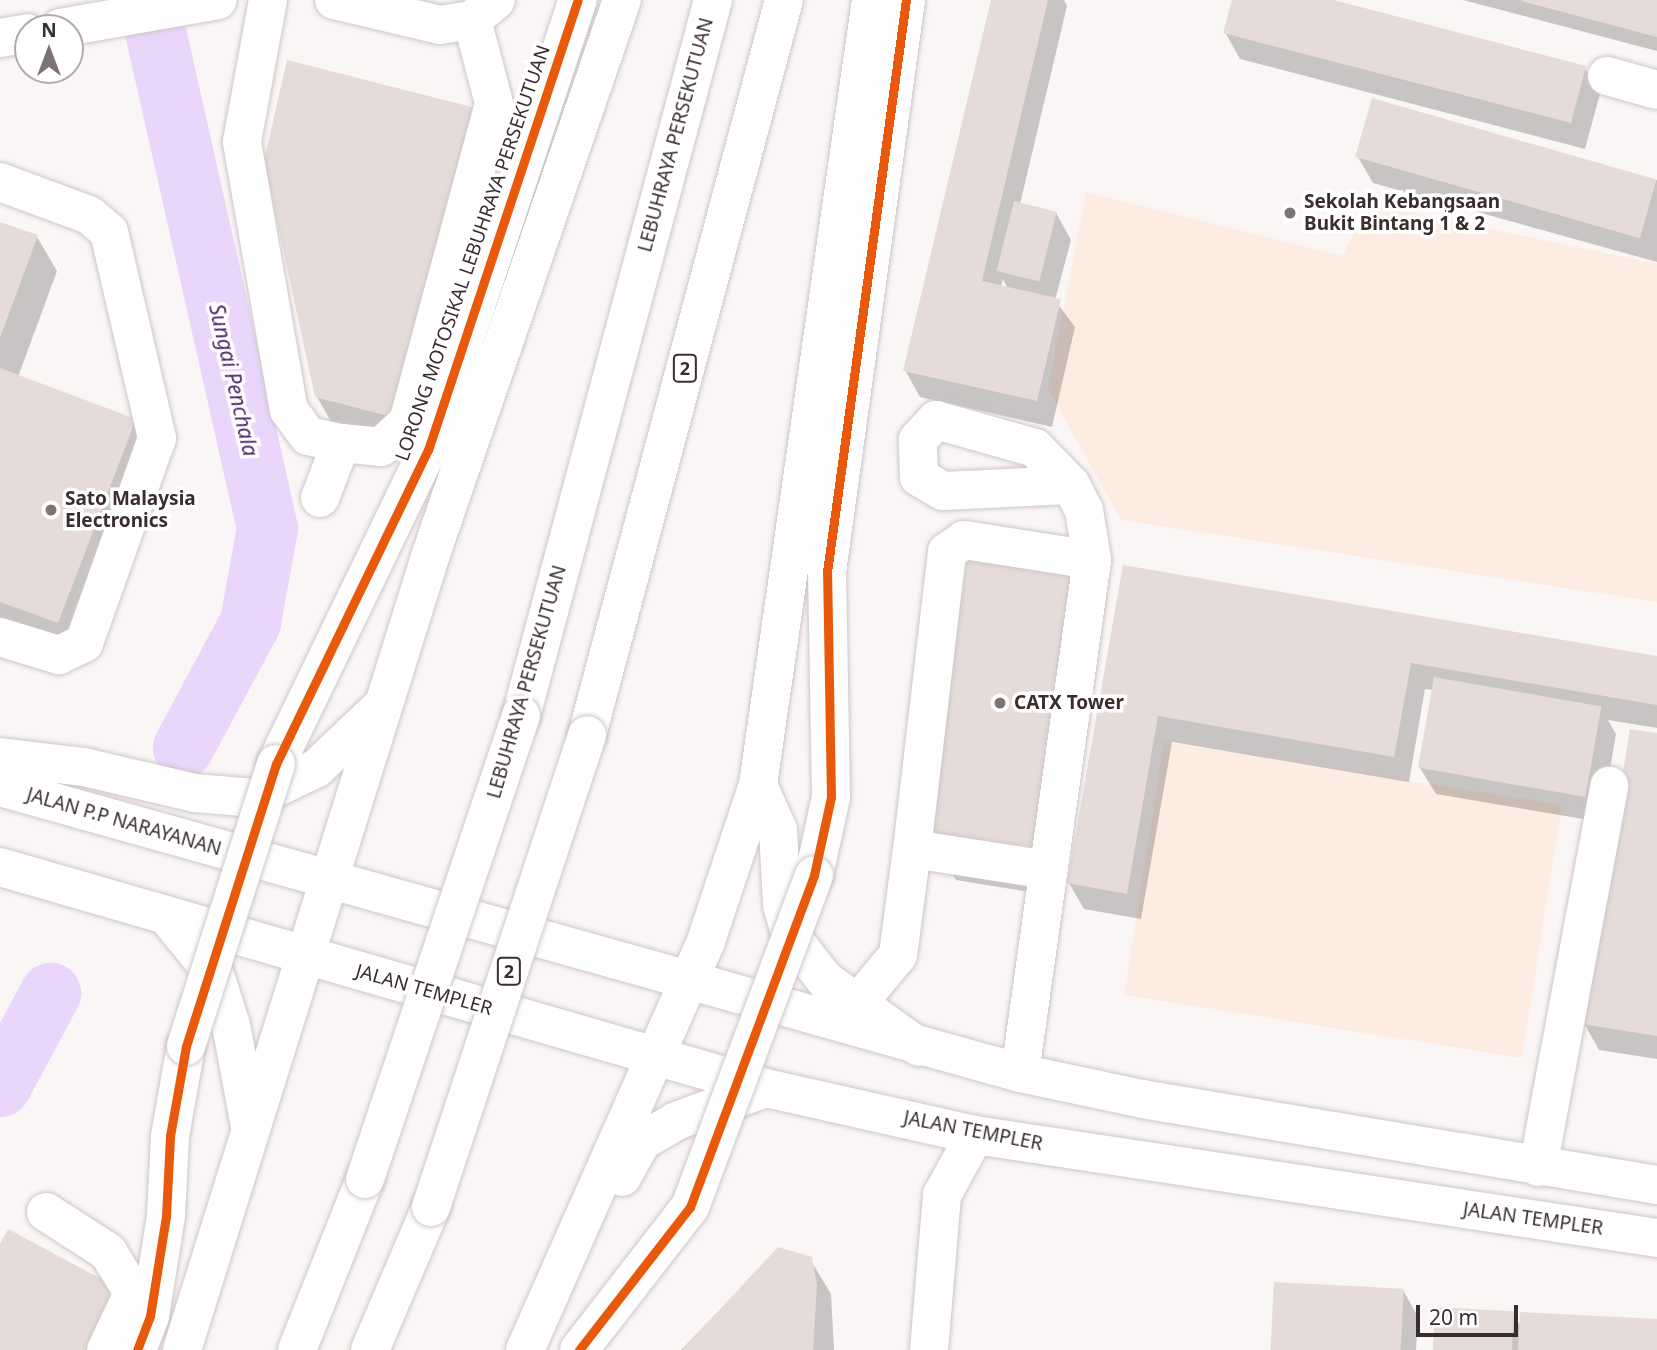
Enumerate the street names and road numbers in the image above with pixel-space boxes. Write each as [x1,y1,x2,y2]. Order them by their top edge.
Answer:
street label: LEBUHRAYA PERSEKUTUAN [634,15,718,255]
street label: LORONG MOTOSIKAL LEBUHRAYA PERSEKUTUAN [391,42,555,464]
road number: 2 [673,354,697,382]
street label: LEBUHRAYA PERSEKUTUAN [483,563,571,801]
street label: JALAN P.P NARAYANAN [24,783,224,861]
road number: 2 [497,956,521,986]
street label: JALAN TEMPLER [353,960,495,1020]
street label: JALAN TEMPLER [902,1106,1044,1156]
street label: JALAN TEMPLER [1462,1198,1604,1240]

